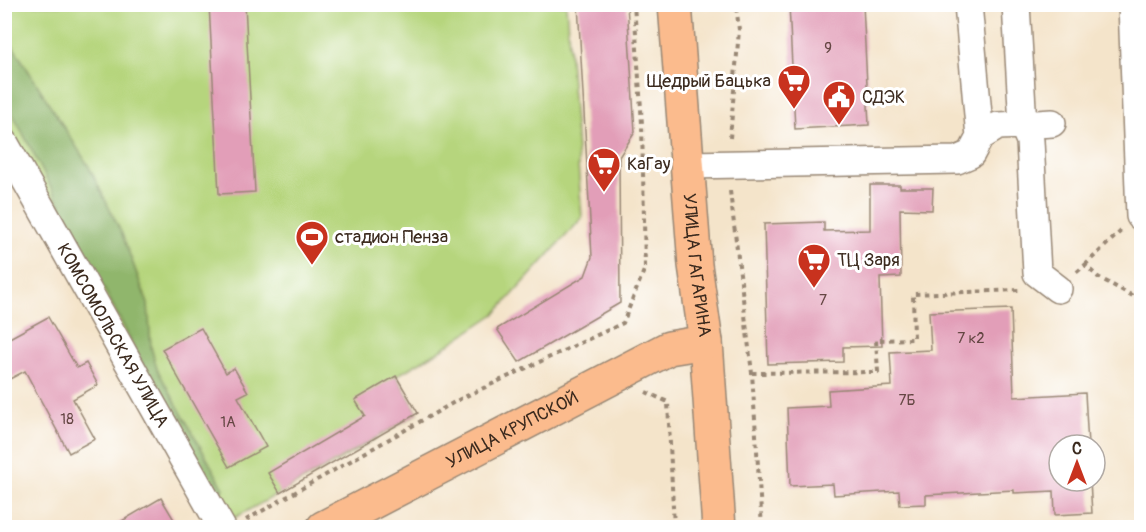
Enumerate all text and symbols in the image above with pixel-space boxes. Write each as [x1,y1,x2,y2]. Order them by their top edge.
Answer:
house number: 9 [824,39,832,58]
supermarket icon: Щедрый Бацька [776,63,812,110]
place label: Щедрый Бацька [646,70,771,93]
public building icon: СДЭК [821,79,857,126]
place label: СДЭК [862,86,905,109]
supermarket icon: КаГау [586,146,622,193]
place label: КаГау [627,153,671,176]
street label: УЛИЦА ГАГАРИНА [678,192,717,339]
sports icon: стадион Пенза [294,219,330,266]
place label: стадион Пенза [335,226,448,249]
street label: КОМСОМОЛЬСКАЯ УЛИЦА [52,239,174,432]
supermarket icon: ТЦ Заря [796,242,832,289]
place label: ТЦ Заря [837,249,900,272]
house number: 7 [819,291,827,310]
house number: 7 к2 [957,329,985,348]
street label: УЛИЦА КРУПСКОЙ [442,386,582,473]
house number: 7Б [899,391,915,410]
house number: 18 [60,410,74,429]
house number: 1А [220,413,236,432]
north arrow [1047,433,1107,493]
text: С [1072,439,1082,459]

